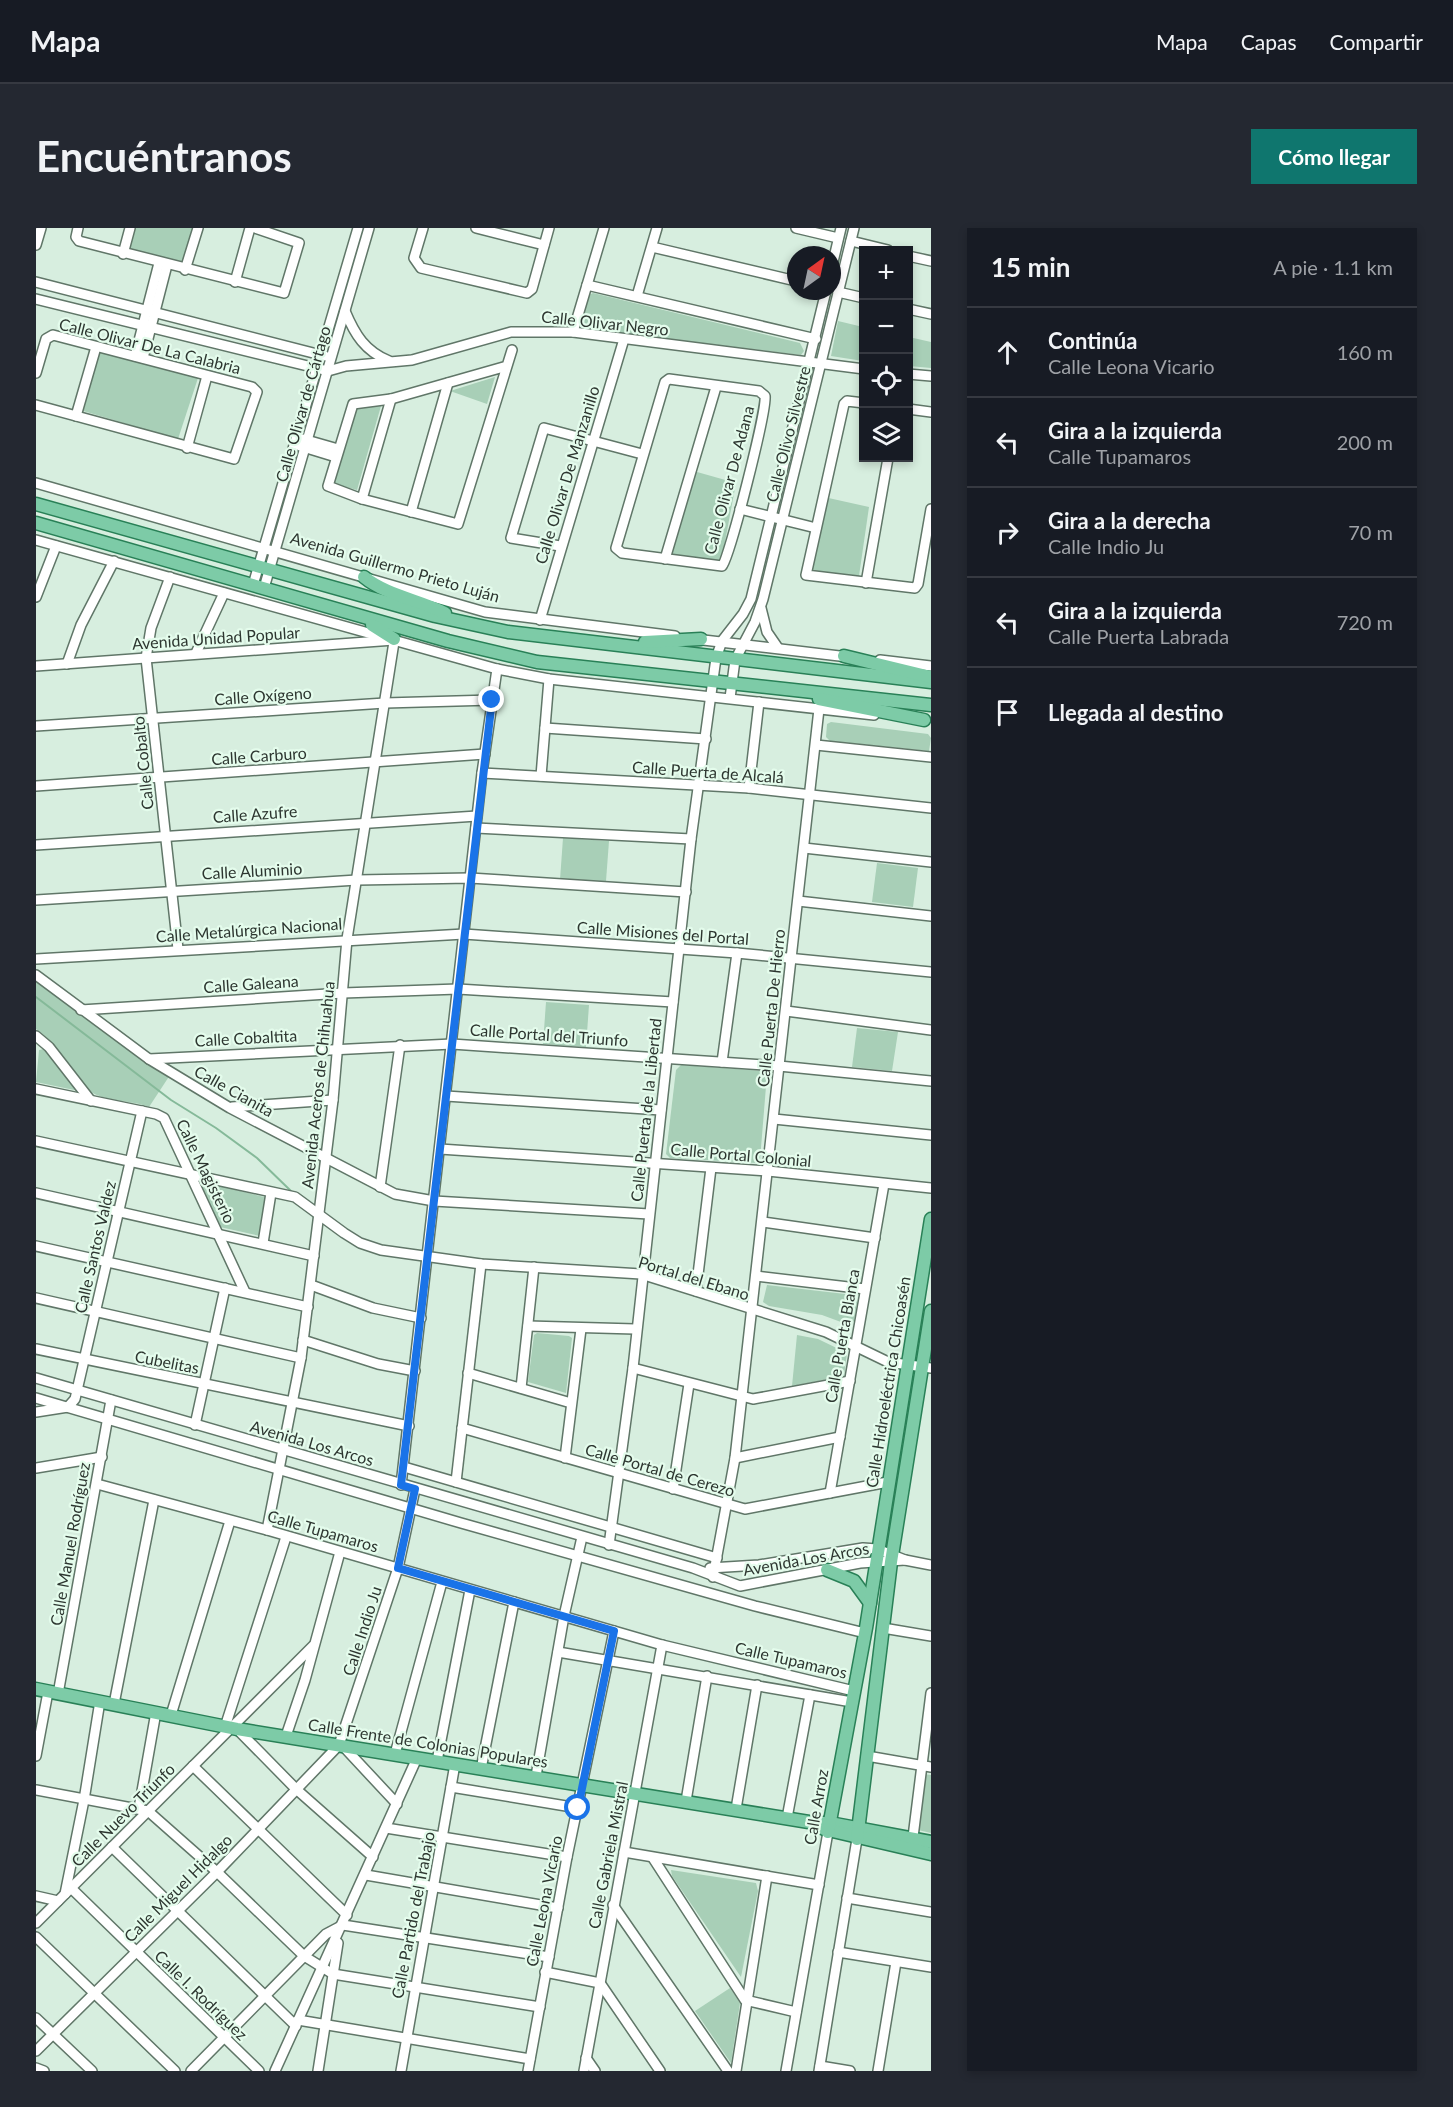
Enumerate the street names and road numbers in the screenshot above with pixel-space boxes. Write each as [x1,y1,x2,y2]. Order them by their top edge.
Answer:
street label: Calle Olivar Negro [540,306,670,339]
street label: Calle Olivar De La Calabria [57,314,243,377]
street label: Calle Olivar de Cártago [271,324,334,484]
street label: Calle Olivo Silvestre [761,364,814,504]
street label: Calle Olivar De Manzanillo [530,383,603,566]
street label: Calle Olivar De Adana [700,403,758,556]
street label: Avenida Guillermo Prieto Luján [288,528,502,606]
street label: Avenida Unidad Popular [131,622,301,653]
street label: Calle Oxígeno [214,683,312,708]
street label: Calle Cobalto [128,715,157,811]
street label: Calle Carburo [211,743,307,768]
street label: Calle Puerta de Alcalá [631,757,785,786]
street label: Calle Azufre [212,801,298,826]
street label: Calle Aluminio [201,858,303,883]
street label: Calle Metalúrgica Nacional [155,914,343,945]
street label: Calle Misiones del Portal [576,917,750,948]
street label: Calle Puerta De Hierro [753,928,788,1088]
street label: Calle Galeana [203,971,299,996]
street label: Avenida Aceros de Chihuahua [297,980,338,1190]
street label: Calle Puerta de la Libertad [626,1017,665,1203]
street label: Calle Portal del Triunfo [469,1019,629,1050]
street label: Calle Cobaltita [194,1025,298,1050]
street label: Calle Cianita [191,1061,277,1120]
street label: Calle Magisterio [173,1116,240,1226]
street label: Calle Portal Colonial [670,1139,812,1170]
street label: Calle Santos Valdez [70,1179,119,1315]
street label: Portal del Ebano [636,1252,752,1303]
street label: Calle Puerta Blanca [820,1267,863,1404]
street label: Calle Hidroeléctrica Chicoasén [861,1275,914,1489]
street label: Cubelitas [133,1346,201,1377]
street label: Avenida Los Arcos [248,1416,376,1469]
street label: Calle Portal de Cerezo [583,1439,737,1500]
street label: Calle Manuel Rodríguez [46,1461,93,1627]
street label: Calle Tupamaros [265,1506,381,1555]
street label: Avenida Los Arcos [742,1538,870,1579]
street label: Calle Indio Ju [338,1584,385,1678]
street label: Calle Tupamaros [733,1637,849,1682]
street label: Calle Frente de Colonias Populares [307,1714,549,1771]
street label: Calle Nuevo Triunfo [67,1759,178,1870]
street label: Calle Arroz [800,1768,832,1846]
street label: Calle Gabriela Mistral [584,1780,631,1930]
street label: Calle Miguel Hidalgo [120,1830,236,1946]
street label: Calle Partido del Trabajo [387,1830,438,2000]
street label: Calle Leona Vicario [521,1834,566,1968]
street label: Calle I. Rodríguez [151,1946,252,2044]

